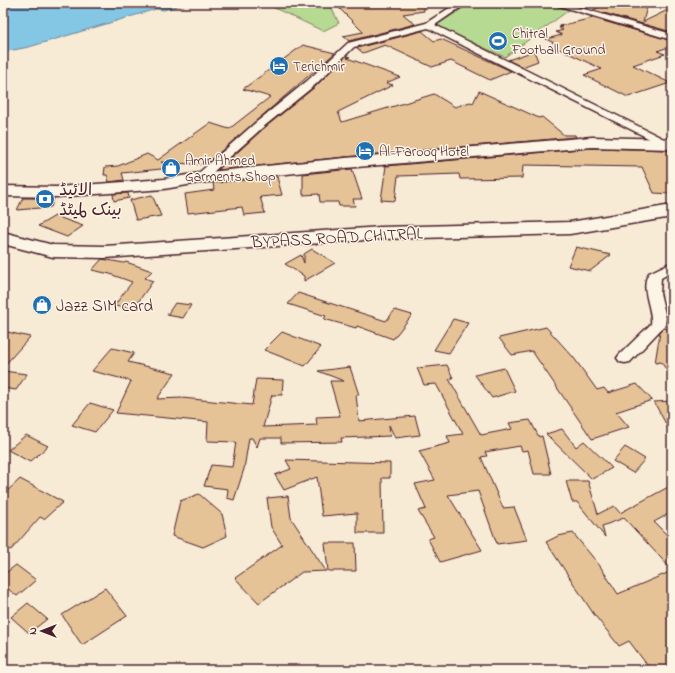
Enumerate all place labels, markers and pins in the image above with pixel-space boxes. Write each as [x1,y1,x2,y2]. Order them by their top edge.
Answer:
place label: Chitral Football Ground [511,24,605,61]
sports icon: Chitral Football Ground [487,30,509,52]
hotel icon: Terichmir [268,55,290,77]
place label: Terichmir [293,57,345,78]
hotel icon: Al-Farooq Hotel [354,140,376,162]
place label: Al-Farooq Hotel [379,142,469,163]
place label: Amir Ahmed Garments Shop [185,151,276,188]
shop icon: Amir Ahmed Garments Shop [160,157,182,179]
place label: الائیڈ بینک لمیٹڈ [59,178,122,223]
bank icon: الائیڈ بینک لمیٹڈ [34,188,56,210]
shop icon: Jazz SIM card [31,294,53,316]
place label: Jazz SIM card [56,294,153,319]

